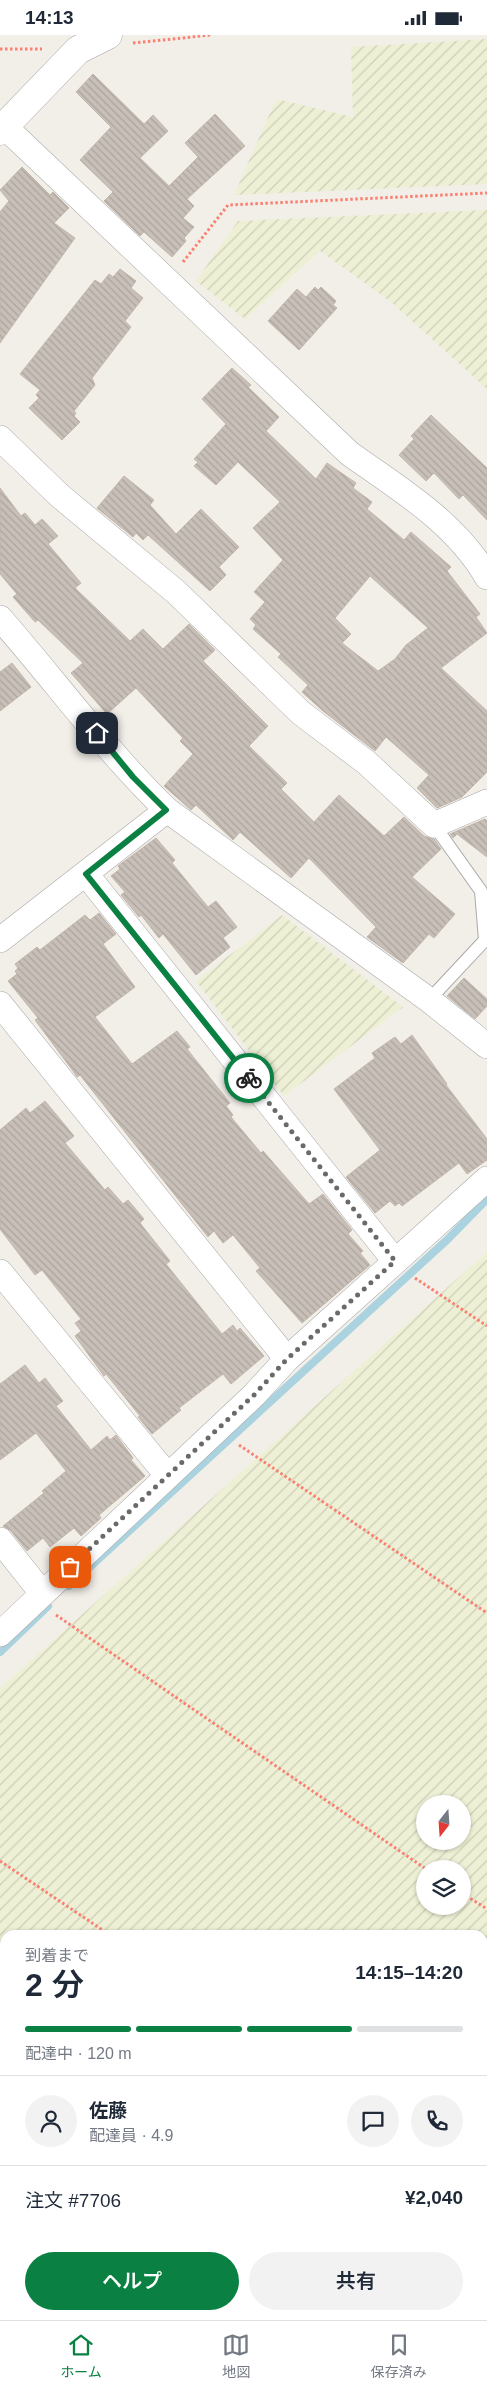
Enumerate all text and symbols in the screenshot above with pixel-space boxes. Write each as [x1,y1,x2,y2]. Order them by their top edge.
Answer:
text: 14:13 [25,7,74,28]
pin [76,712,118,754]
icon: home [83,719,111,747]
courier [224,1053,274,1103]
icon: bike [235,1064,263,1092]
pin [49,1546,91,1588]
icon: bag [56,1553,84,1581]
north arrow [416,1795,471,1850]
map controls [416,1795,471,1915]
button: layers [416,1860,471,1915]
text: 到着まで [25,1947,89,1964]
text: 14:15–14:20 [355,1962,463,1983]
text: 2 分 [25,1967,84,2003]
text: 配達中 · 120 m [25,2045,132,2062]
button: person [25,2095,77,2147]
button: chat [347,2095,399,2147]
button: phone [411,2095,463,2147]
text: 佐藤 [89,2100,127,2121]
text: 配達員 · 4.9 [89,2127,173,2144]
text: ¥2,040 [405,2187,463,2208]
text: 注文 #7706 [25,2190,121,2211]
button: ヘルプ [25,2252,239,2310]
button: 共有 [249,2252,463,2310]
tab: ホーム [60,2331,102,2381]
tab: 地図 [222,2331,250,2381]
tab: 保存済み [371,2331,427,2381]

